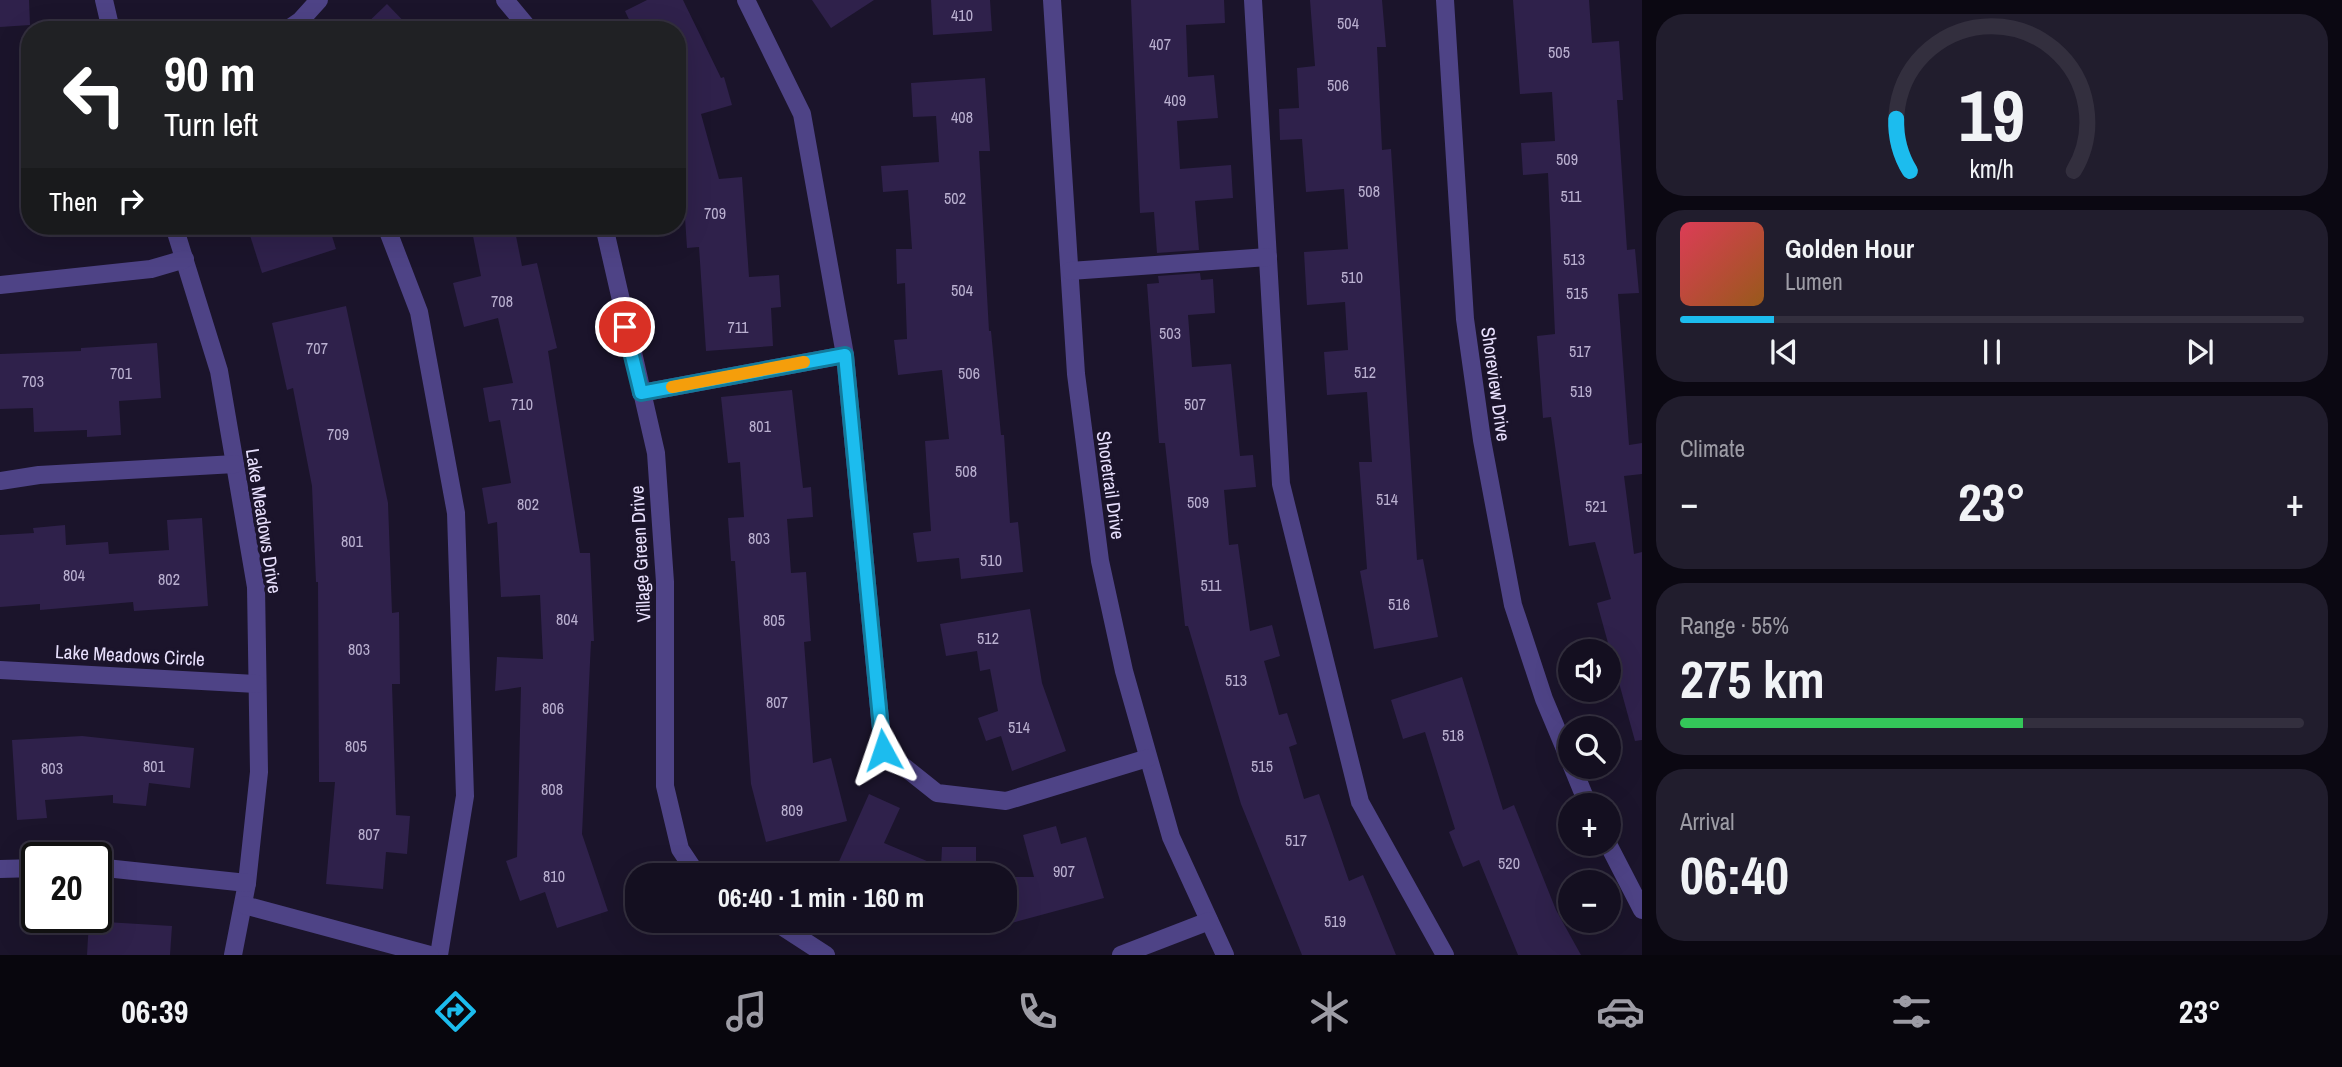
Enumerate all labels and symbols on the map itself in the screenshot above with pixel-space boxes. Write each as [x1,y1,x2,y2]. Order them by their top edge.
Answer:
house number: 410 [951,4,973,26]
house number: 504 [1337,12,1359,34]
house number: 407 [1149,33,1171,55]
house number: 505 [1548,41,1570,63]
house number: 506 [1327,74,1349,96]
house number: 409 [1164,89,1186,111]
house number: 408 [951,106,973,128]
house number: 509 [1556,148,1578,170]
house number: 508 [1358,180,1380,202]
house number: 511 [1561,185,1582,207]
house number: 502 [944,187,966,209]
house number: 709 [704,202,726,224]
house number: 513 [1563,248,1585,270]
house number: 510 [1341,266,1363,288]
house number: 504 [951,279,973,301]
house number: 515 [1566,282,1588,304]
house number: 708 [491,290,513,312]
pin [595,297,655,357]
house number: 711 [728,316,749,338]
house number: 503 [1159,322,1181,344]
street label: Shoreview Drive [1475,325,1517,443]
house number: 707 [306,337,328,359]
house number: 517 [1569,340,1591,362]
house number: 512 [1354,361,1376,383]
house number: 701 [110,362,133,384]
house number: 506 [958,362,980,384]
house number: 703 [22,370,44,392]
house number: 519 [1570,380,1592,402]
house number: 710 [511,393,533,415]
house number: 507 [1184,393,1206,415]
house number: 801 [749,415,772,437]
house number: 709 [327,423,349,445]
street label: Shoretrail Drive [1091,429,1131,541]
street label: Lake Meadows Drive [240,447,288,595]
house number: 508 [955,460,977,482]
street label: Village Green Drive [623,485,657,623]
house number: 514 [1376,488,1398,510]
house number: 509 [1187,491,1209,513]
house number: 802 [517,493,539,515]
house number: 521 [1585,495,1608,517]
house number: 803 [748,527,770,549]
house number: 801 [341,530,364,552]
house number: 510 [980,549,1002,571]
house number: 804 [63,564,85,586]
house number: 802 [158,568,180,590]
house number: 511 [1201,574,1222,596]
house number: 516 [1388,593,1410,615]
house number: 804 [556,608,578,630]
house number: 805 [763,609,785,631]
house number: 512 [977,627,999,649]
street label: Lake Meadows Circle [55,638,205,672]
house number: 803 [348,638,370,660]
house number: 513 [1225,669,1247,691]
house number: 807 [766,691,788,713]
house number: 806 [542,697,564,719]
position arrow [846,713,920,787]
house number: 514 [1008,716,1030,738]
house number: 518 [1442,724,1464,746]
house number: 805 [345,735,367,757]
house number: 801 [143,755,166,777]
house number: 515 [1251,755,1273,777]
house number: 803 [41,757,63,779]
house number: 808 [541,778,563,800]
house number: 809 [781,799,803,821]
house number: 807 [358,823,380,845]
house number: 517 [1285,829,1307,851]
speed limit sign: 20 [21,842,112,933]
house number: 520 [1498,852,1520,874]
house number: 907 [1053,860,1075,882]
house number: 810 [543,865,565,887]
house number: 519 [1324,910,1346,932]

